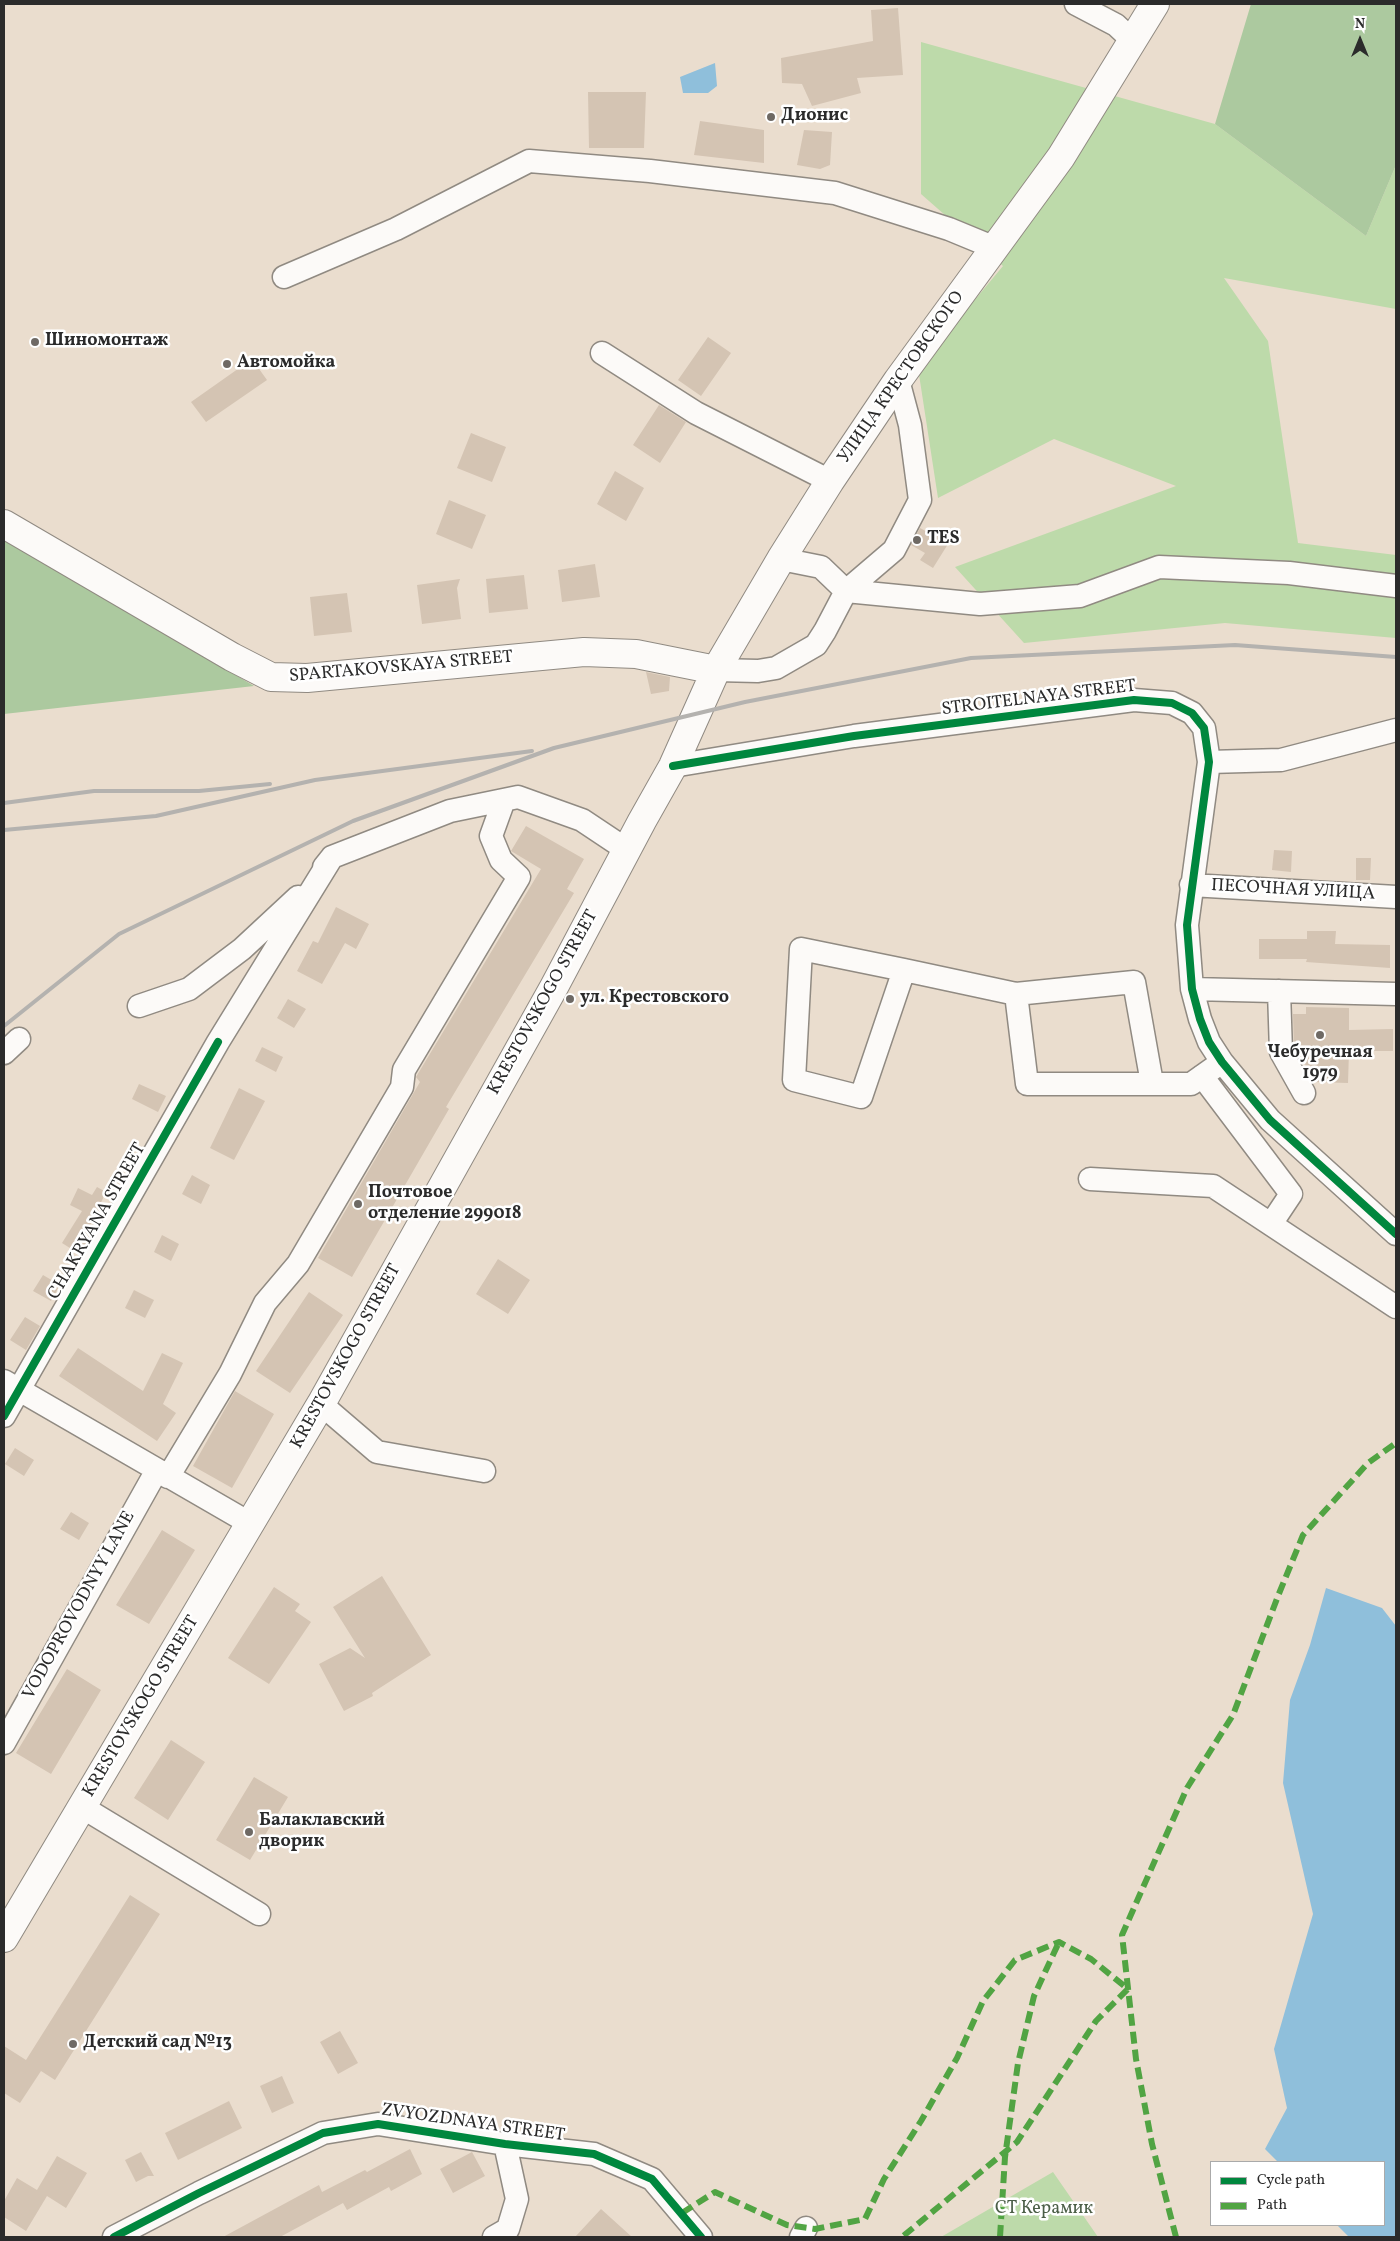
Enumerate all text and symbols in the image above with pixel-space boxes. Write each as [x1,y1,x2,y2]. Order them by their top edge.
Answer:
north arrow [1335,15,1385,65]
text: N [1355,15,1365,34]
place label: Дионис [781,106,848,128]
marker: Дионис [765,111,777,123]
street label: УЛИЦА КРЕСТОВСКОГО [834,288,970,468]
place label: Шиномонтаж [45,331,168,353]
marker: Шиномонтаж [29,336,41,348]
place label: Автомойка [237,353,335,375]
marker: Автомойка [221,358,233,370]
place label: TES [927,529,960,551]
marker: TES [911,534,923,546]
street label: SPARTAKOVSKAYA STREET [288,647,514,689]
street label: STROITELNAYA STREET [941,676,1137,722]
street label: ПЕСОЧНАЯ УЛИЦА [1210,876,1376,906]
street label: KRESTOVSKOGO STREET [484,907,604,1099]
place label: ул. Крестовского [580,988,729,1010]
marker: ул. Крестовского [564,993,576,1005]
marker: Чебуречная 1979 [1314,1029,1326,1041]
place label: Чебуречная 1979 [1267,1043,1373,1086]
street label: CHAKRYANA STREET [44,1140,152,1304]
place label: Почтовое отделение 299018 [368,1183,522,1226]
marker: Почтовое отделение 299018 [352,1198,364,1210]
street label: KRESTOVSKOGO STREET [287,1261,407,1453]
street label: VODOPROVODNYY LANE [19,1508,141,1704]
street label: KRESTOVSKOGO STREET [79,1612,205,1802]
place label: Балаклавский дворик [259,1811,385,1854]
marker: Балаклавский дворик [243,1826,255,1838]
place label: Детский сад №13 [83,2033,232,2055]
marker: Детский сад №13 [67,2038,79,2050]
street label: ZVYOZDNAYA STREET [380,2100,566,2148]
legend [1210,2161,1385,2226]
text: Cycle path [1257,2170,1325,2191]
text: Path [1257,2195,1287,2216]
park label: СТ Керамик [995,2199,1093,2221]

